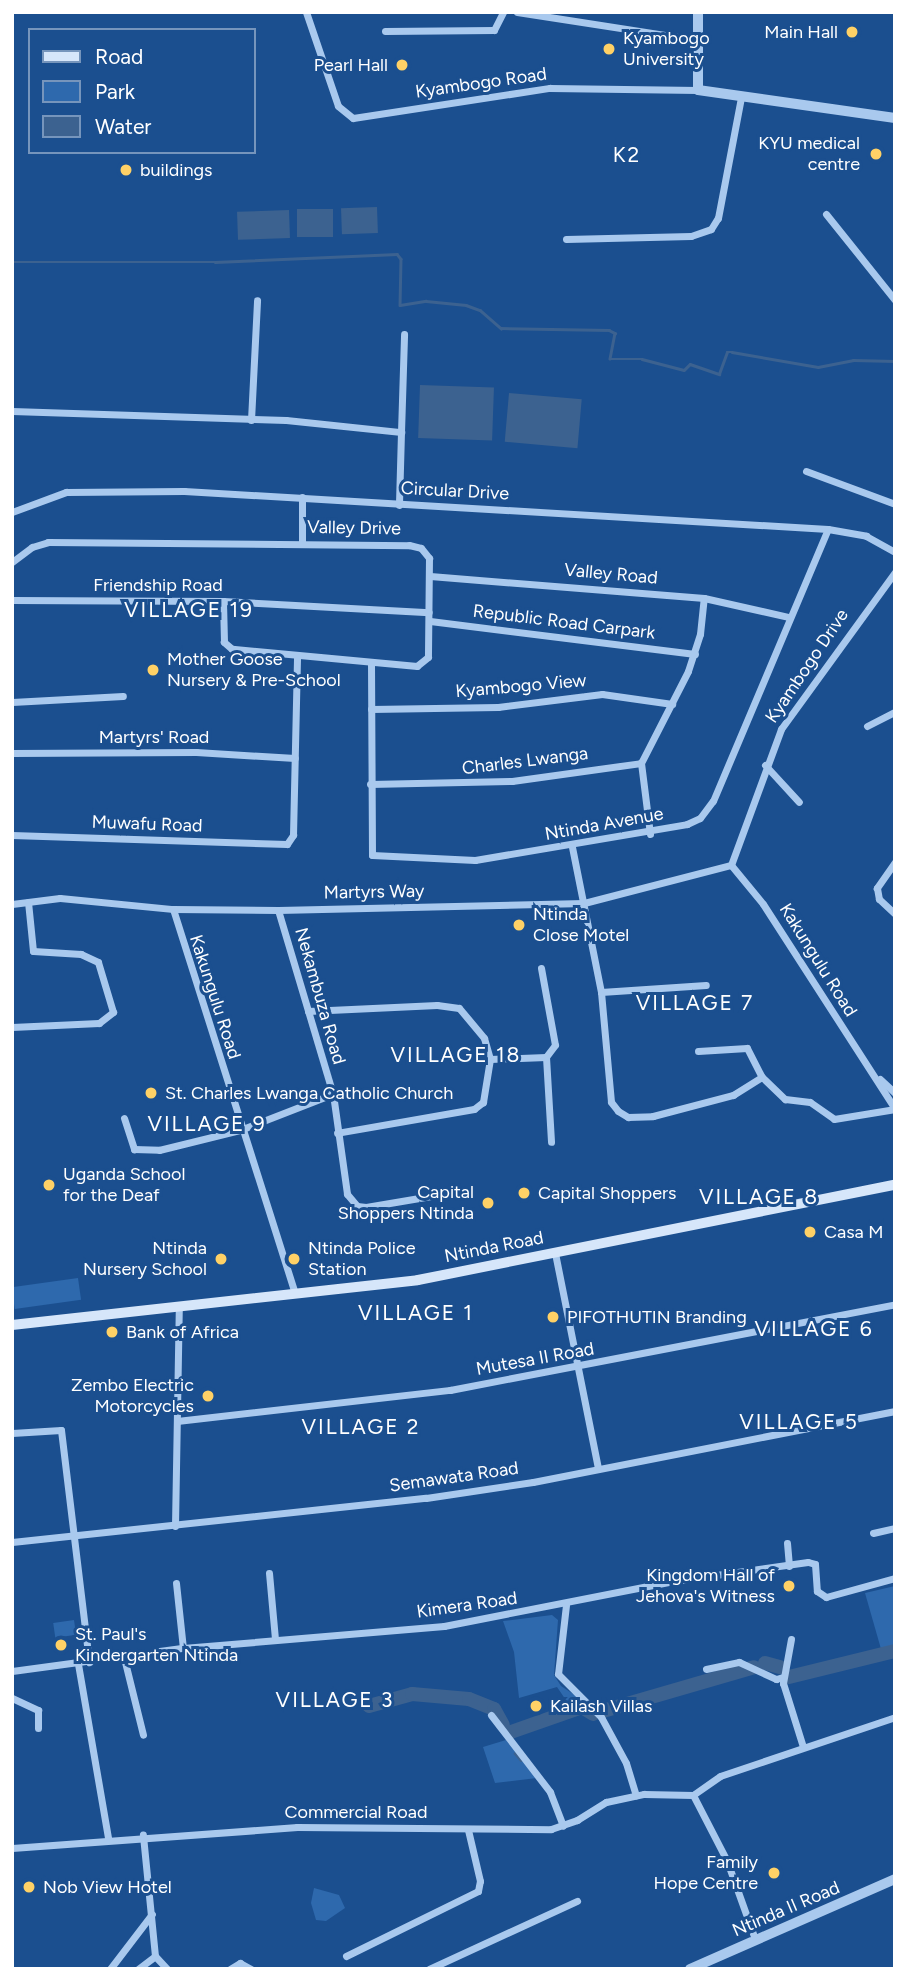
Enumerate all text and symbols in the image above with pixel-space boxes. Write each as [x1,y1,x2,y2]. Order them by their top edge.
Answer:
place label: Main Hall [764,21,838,43]
marker: Main Hall [844,24,860,40]
legend [28,28,256,154]
place label: Kyambogo University [623,28,710,70]
marker: Kyambogo University [601,41,617,57]
text: Road [95,44,143,69]
place label: Pearl Hall [314,54,388,76]
marker: Pearl Hall [394,57,410,73]
street label: Kyambogo Road [414,63,548,103]
text: Park [95,79,135,104]
text: Water [95,114,151,139]
place label: KYU medical centre [758,133,860,176]
district label: K2 [613,142,641,168]
marker: KYU medical centre [866,144,886,164]
place label: buildings [140,159,212,181]
marker: buildings [118,162,134,178]
street label: Circular Drive [400,477,510,505]
street label: Valley Drive [307,516,401,540]
street label: Valley Road [563,559,659,589]
street label: Friendship Road [93,574,223,596]
district label: VILLAGE 19 [125,597,253,623]
street label: Republic Road Carpark [472,600,656,644]
street label: Kyambogo Drive [761,605,853,727]
place label: Mother Goose Nursery & Pre-School [167,649,341,692]
marker: Mother Goose Nursery & Pre-School [145,662,161,678]
street label: Kyambogo View [455,670,587,702]
street label: Martyrs' Road [99,726,209,748]
street label: Charles Lwanga [461,743,589,779]
street label: Ntinda Avenue [543,803,665,845]
street label: Muwafu Road [91,811,203,837]
street label: Martyrs Way [323,880,425,904]
street label: Kakungulu Road [775,899,861,1021]
place label: Ntinda Close Motel [533,904,629,946]
marker: Ntinda Close Motel [511,917,527,933]
street label: Nekambuza Road [290,925,350,1067]
street label: Kakungulu Road [185,932,245,1062]
district label: VILLAGE 7 [637,990,753,1016]
district label: VILLAGE 18 [392,1042,520,1068]
place label: St. Charles Lwanga Catholic Church [165,1082,453,1104]
marker: St. Charles Lwanga Catholic Church [143,1085,159,1101]
district label: VILLAGE 9 [149,1111,265,1137]
place label: Uganda School for the Deaf [63,1164,185,1206]
marker: Uganda School for the Deaf [41,1177,57,1193]
place label: Capital Shoppers Ntinda [338,1182,474,1224]
place label: Capital Shoppers [538,1182,676,1204]
district label: VILLAGE 8 [700,1184,818,1210]
marker: Capital Shoppers [516,1185,532,1201]
marker: Capital Shoppers Ntinda [480,1195,496,1211]
place label: Casa M [824,1221,883,1243]
marker: Casa M [802,1224,818,1240]
street label: Ntinda Road [443,1227,545,1267]
place label: Ntinda Nursery School [83,1238,207,1280]
place label: Ntinda Police Station [308,1238,416,1280]
marker: Ntinda Nursery School [213,1251,229,1267]
marker: Ntinda Police Station [286,1251,302,1267]
district label: VILLAGE 1 [359,1300,473,1326]
place label: PIFOTHUTIN Branding [567,1306,747,1328]
marker: PIFOTHUTIN Branding [545,1309,561,1325]
district label: VILLAGE 6 [756,1316,872,1342]
place label: Bank of Africa [126,1321,239,1343]
marker: Bank of Africa [104,1324,120,1340]
street label: Mutesa II Road [474,1338,596,1380]
place label: Zembo Electric Motorcycles [71,1375,194,1418]
marker: Zembo Electric Motorcycles [200,1388,216,1404]
district label: VILLAGE 5 [740,1409,858,1435]
district label: VILLAGE 2 [303,1414,419,1440]
street label: Semawata Road [388,1457,520,1497]
place label: Kingdom Hall of Jehova's Witness [636,1565,775,1608]
marker: Kingdom Hall of Jehova's Witness [781,1578,797,1594]
street label: Kimera Road [415,1587,519,1623]
place label: St. Paul's Kindergarten Ntinda [75,1624,238,1666]
marker: St. Paul's Kindergarten Ntinda [53,1637,69,1653]
district label: VILLAGE 3 [277,1687,393,1713]
place label: Kailash Villas [550,1695,652,1717]
marker: Kailash Villas [528,1698,544,1714]
street label: Commercial Road [285,1801,427,1823]
place label: Family Hope Centre [654,1852,758,1895]
marker: Family Hope Centre [764,1863,784,1883]
place label: Nob View Hotel [43,1876,172,1898]
street label: Ntinda II Road [729,1877,843,1941]
marker: Nob View Hotel [21,1879,37,1895]

